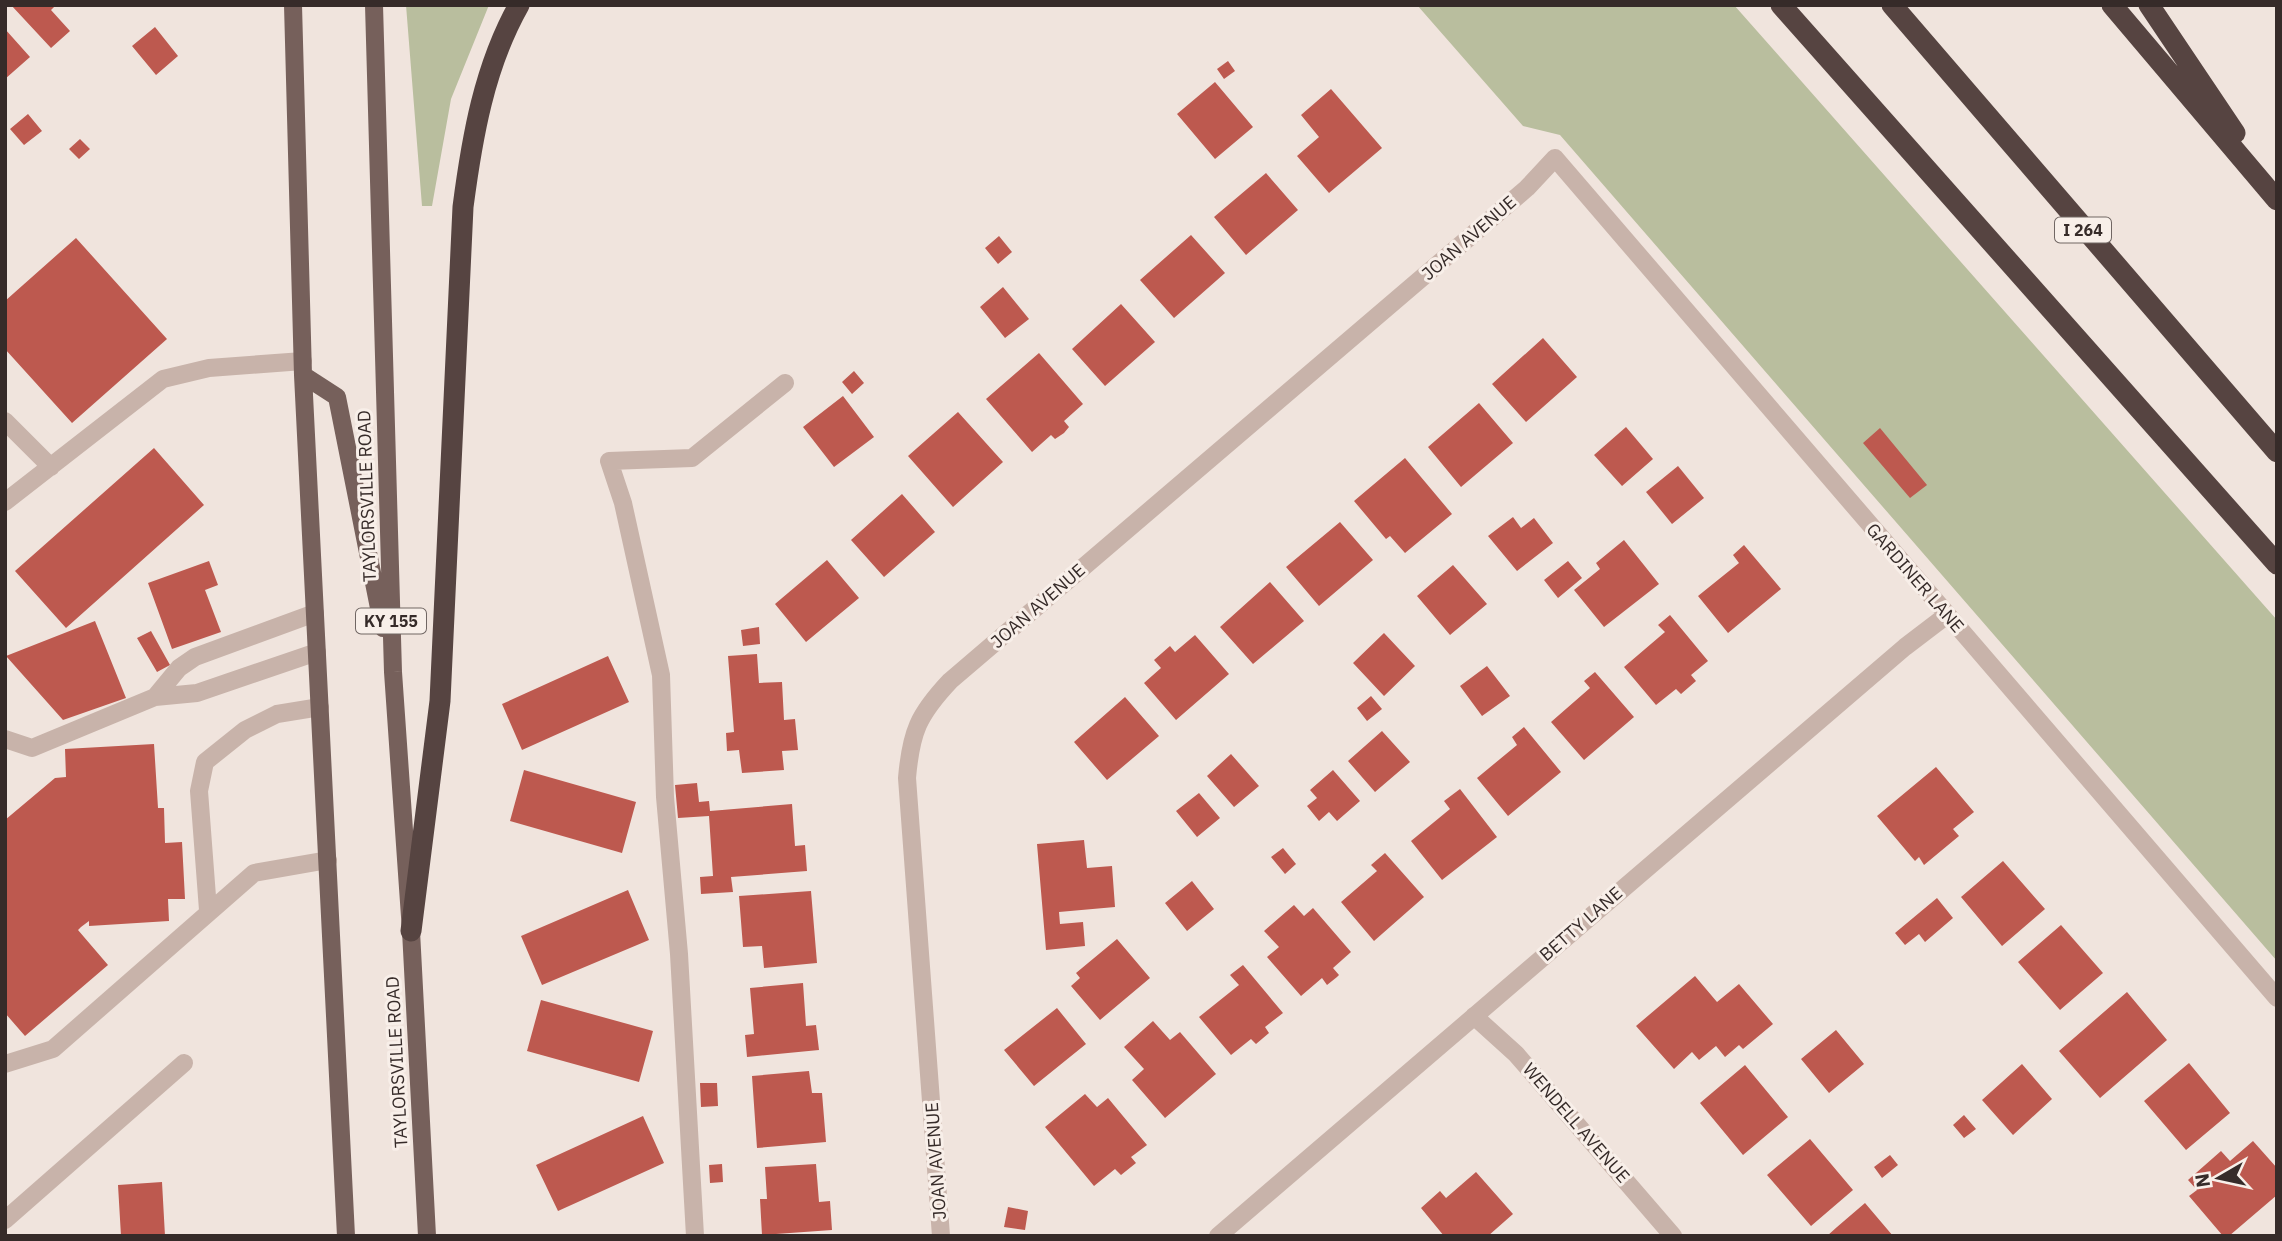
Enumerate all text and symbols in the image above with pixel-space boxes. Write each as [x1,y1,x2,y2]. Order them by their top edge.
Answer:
street label: JOAN AVENUE [1417,190,1521,285]
road number: I 264 [2055,218,2111,242]
street label: TAYLORSVILLE ROAD [352,410,381,582]
street label: GARDINER LANE [1861,518,1969,637]
street label: JOAN AVENUE [986,558,1090,653]
road number: KY 155 [356,608,426,634]
street label: BETTY LANE [1534,881,1627,966]
street label: TAYLORSVILLE ROAD [381,976,412,1148]
street label: WENDELL AVENUE [1518,1058,1635,1187]
street label: JOAN AVENUE [920,1101,951,1221]
north arrow [2184,1143,2254,1213]
text: N [2189,1172,2215,1189]

